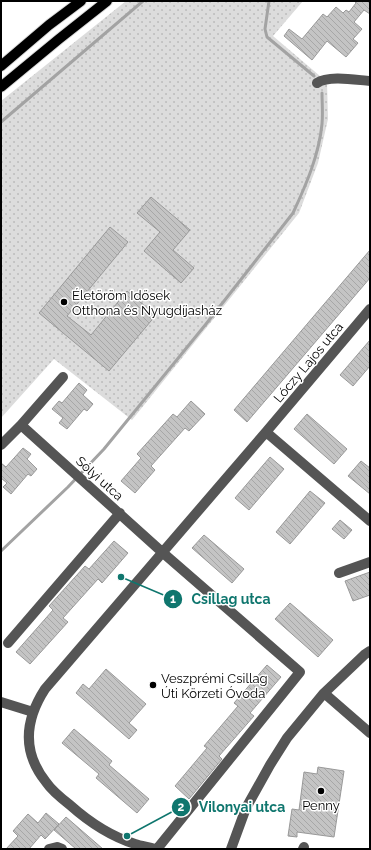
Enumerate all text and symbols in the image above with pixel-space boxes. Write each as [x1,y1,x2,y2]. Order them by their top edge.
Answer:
place label: Életöröm Idősek Otthona és Nyugdíjasház [72,288,222,318]
marker: Életöröm Idősek Otthona és Nyugdíjasház [59,297,69,307]
street label: Lóczy Lajos utca [271,319,346,405]
street label: Sólyi utca [73,453,126,503]
callout: Csillag utca [163,586,278,612]
text: Csillag utca [191,591,271,607]
text: 1 [170,592,176,606]
place label: Veszprémi Csillag Úti Körzeti Óvoda [161,671,268,701]
marker: Veszprémi Csillag Úti Körzeti Óvoda [148,680,158,690]
marker: Penny [316,786,326,796]
callout: Vilonyai utca [171,794,293,820]
place label: Penny [302,798,340,813]
text: Vilonyai utca [199,799,285,815]
text: 2 [178,800,185,814]

